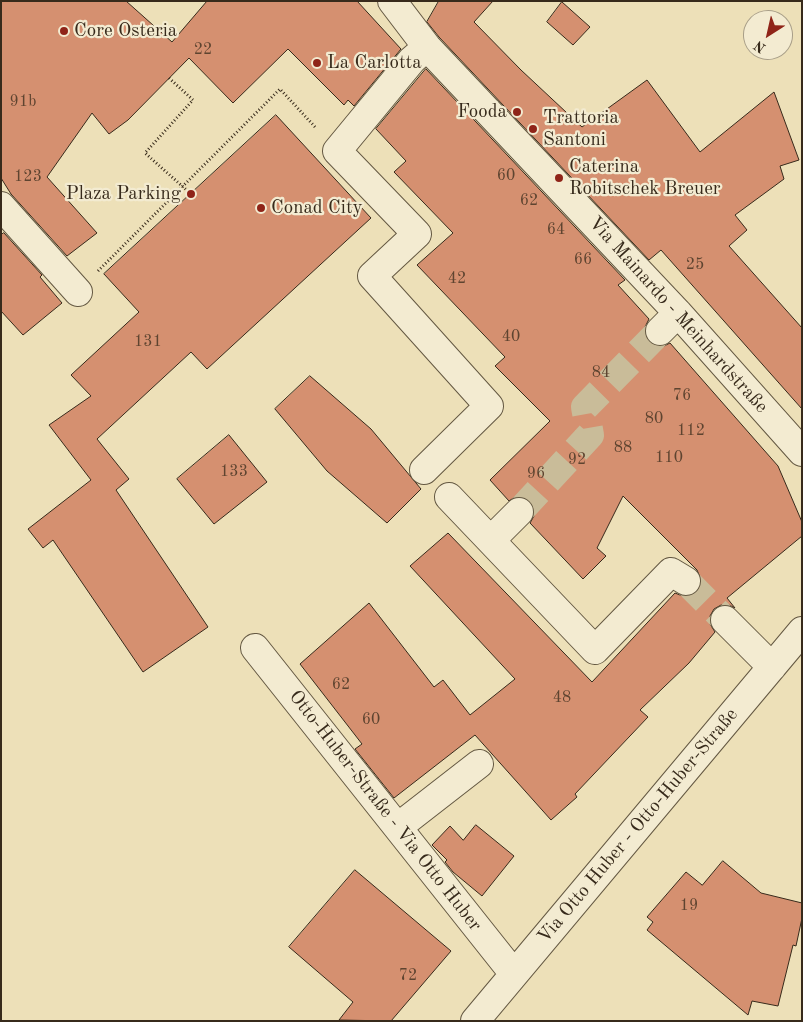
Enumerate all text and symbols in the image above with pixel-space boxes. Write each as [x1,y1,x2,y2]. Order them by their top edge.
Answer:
north arrow [743,10,793,60]
place label: Core Osteria [74,20,177,42]
marker: Core Osteria [58,25,70,37]
text: N [752,38,768,55]
house number: 22 [194,40,212,60]
place label: La Carlotta [327,52,422,74]
marker: La Carlotta [311,57,323,69]
house number: 91b [10,92,36,112]
place label: Fooda [457,101,507,123]
marker: Fooda [511,106,523,118]
place label: Trattoria Santoni [543,107,619,151]
marker: Trattoria Santoni [527,123,539,135]
place label: Caterina Robitschek Breuer [569,156,721,200]
house number: 60 [497,166,515,186]
house number: 123 [14,167,42,187]
marker: Caterina Robitschek Breuer [553,172,565,184]
place label: Plaza Parking [66,183,181,205]
marker: Plaza Parking [185,188,197,200]
house number: 62 [520,191,538,211]
place label: Conad City [271,197,363,219]
marker: Conad City [255,202,267,214]
street label: Via Mainardo - Meinhardstraße [584,212,772,418]
house number: 64 [547,220,565,240]
house number: 66 [574,250,592,270]
house number: 25 [686,255,704,275]
house number: 42 [448,269,466,289]
house number: 40 [502,327,520,347]
house number: 131 [134,332,162,352]
house number: 84 [592,363,610,383]
house number: 76 [673,386,691,406]
house number: 80 [645,409,663,429]
house number: 112 [677,421,705,441]
house number: 88 [614,438,632,458]
house number: 110 [655,448,683,468]
house number: 92 [568,450,586,470]
house number: 133 [220,462,248,482]
house number: 96 [527,464,545,484]
house number: 62 [332,675,350,695]
street label: Otto-Huber-Straße - Via Otto Huber [284,686,486,936]
house number: 48 [553,688,571,708]
street label: Via Otto Huber - Otto-Huber-Straße [533,704,743,948]
house number: 60 [362,710,380,730]
house number: 19 [680,896,698,916]
house number: 72 [399,966,417,986]

